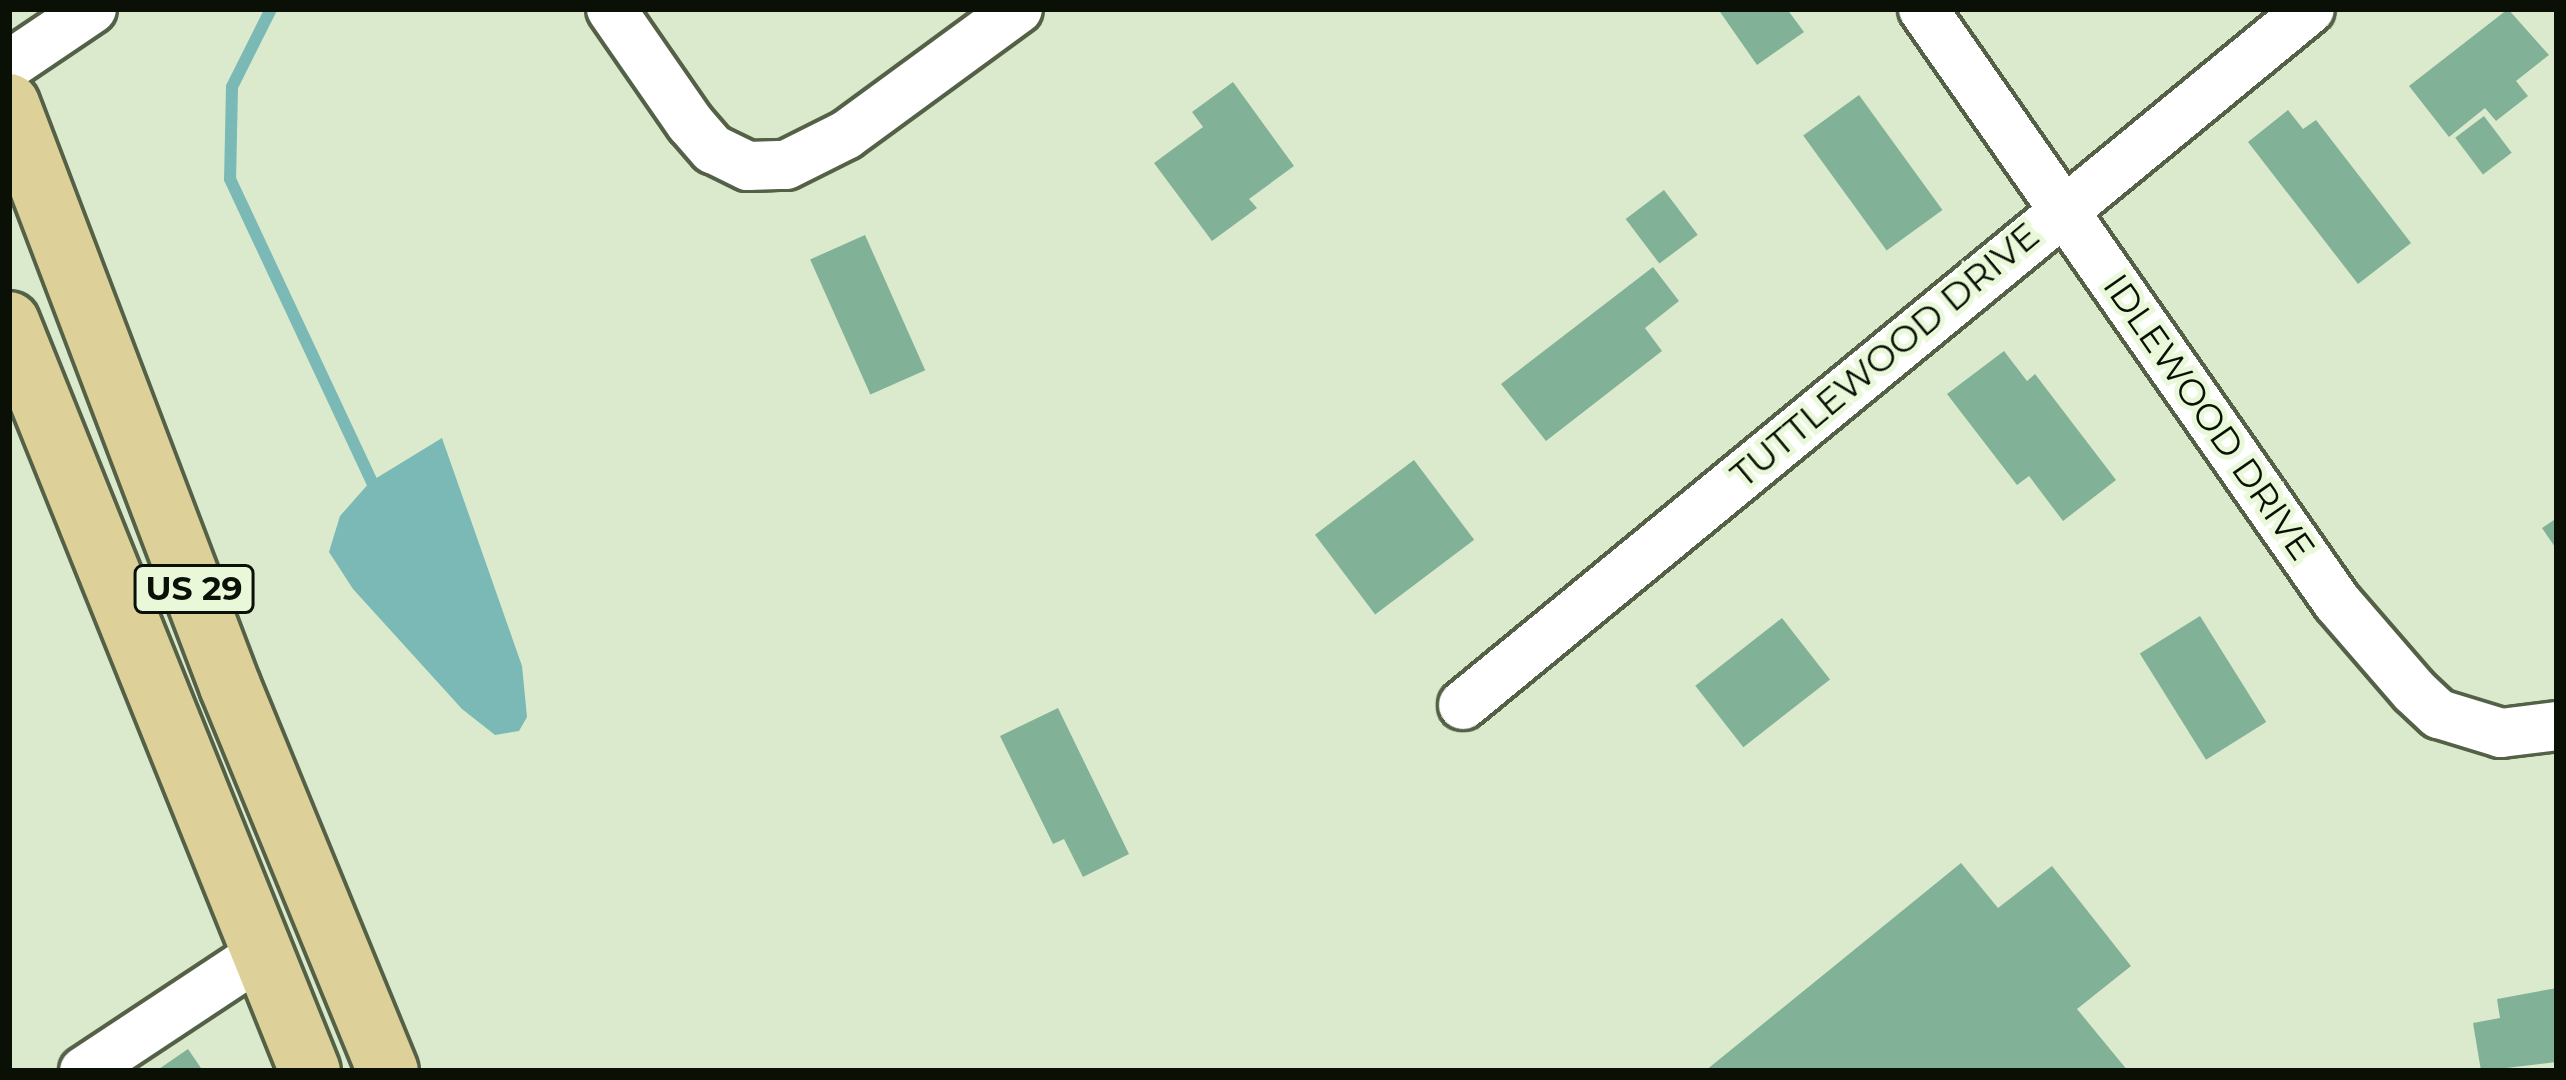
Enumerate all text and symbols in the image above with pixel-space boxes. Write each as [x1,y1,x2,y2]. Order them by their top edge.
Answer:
street label: TUTTLEWOOD DRIVE [1722,214,2048,496]
street label: IDLEWOOD DRIVE [2094,266,2324,568]
road number: US 29 [131,562,257,616]

